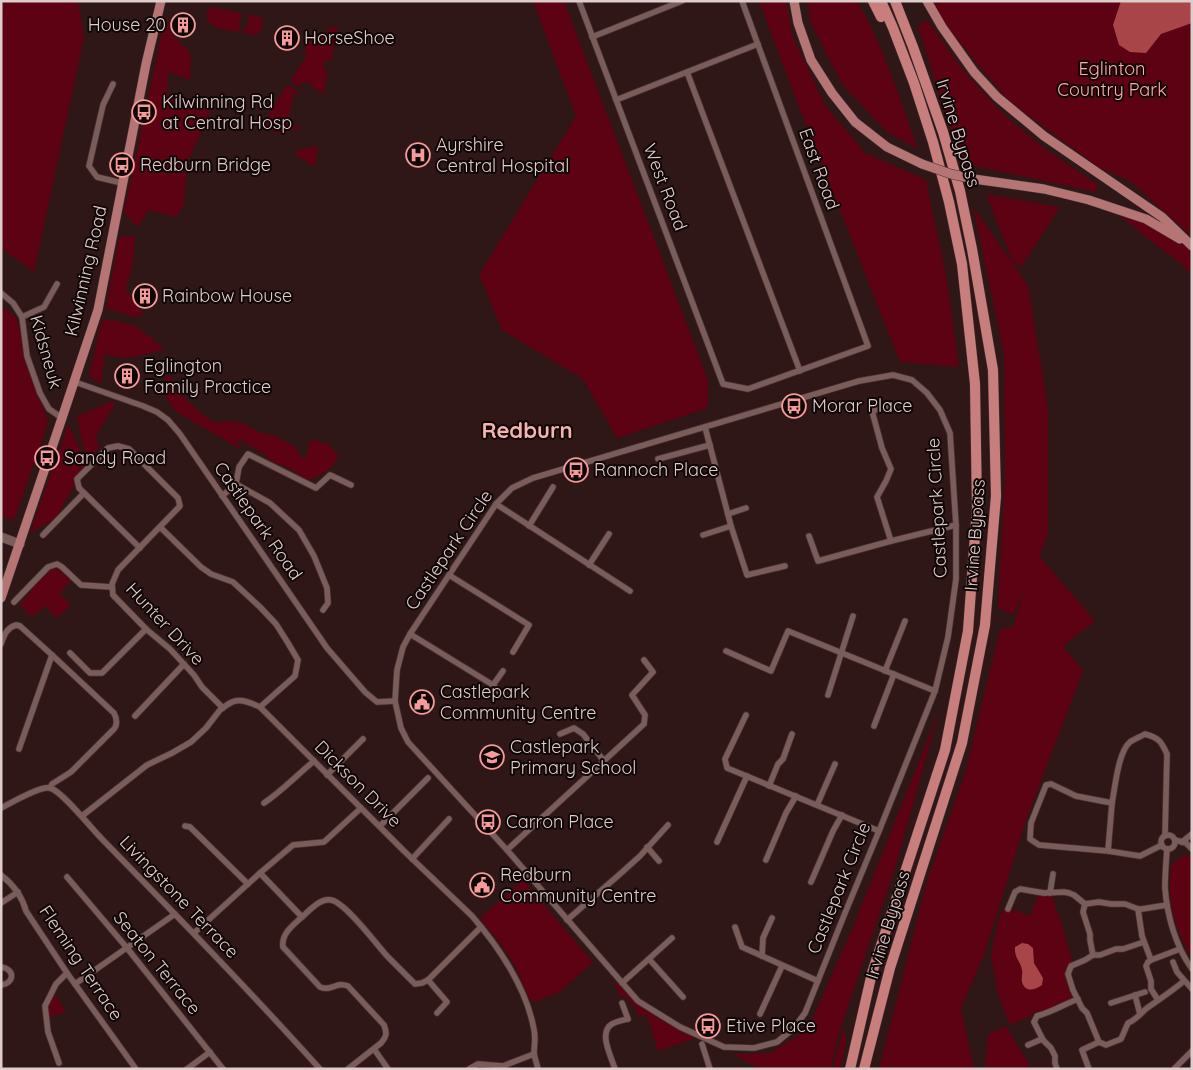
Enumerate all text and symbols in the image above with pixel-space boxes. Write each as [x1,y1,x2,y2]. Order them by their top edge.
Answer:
building icon: House 20 [170,12,196,38]
place label: House 20 [88,13,166,36]
building icon: HorseShoe [274,25,300,51]
place label: HorseShoe [304,26,395,49]
park label: Eglinton Country Park [1057,57,1167,101]
street label: Irvine Bypass [931,76,986,190]
place label: Kilwinning Rd at Central Hosp [162,90,292,134]
bus stop icon: Kilwinning Rd at Central Hosp [131,99,157,125]
street label: East Road [794,125,845,213]
place label: Ayrshire Central Hospital [436,133,569,177]
street label: West Road [638,140,693,234]
hospital icon: Ayrshire Central Hospital [405,142,431,168]
bus stop icon: Redburn Bridge [109,152,135,178]
place label: Redburn Bridge [140,153,271,176]
street label: Kilwinning Road [59,203,112,338]
building icon: Rainbow House [132,283,158,309]
place label: Rainbow House [162,284,292,307]
street label: Kidsneuk [25,312,68,391]
place label: Eglington Family Practice [144,354,271,398]
building icon: Eglington Family Practice [114,363,140,389]
bus stop icon: Morar Place [781,393,807,419]
place label: Morar Place [812,394,913,417]
district label: Redburn [481,416,573,444]
street label: Castlepark Circle [921,437,952,579]
bus stop icon: Sandy Road [34,445,60,471]
place label: Sandy Road [64,446,166,469]
street label: Castlepark Road [209,457,308,584]
bus stop icon: Rannoch Place [563,457,589,483]
place label: Rannoch Place [594,458,718,481]
street label: Irvine Bypass [959,478,990,592]
street label: Castlepark Circle [400,485,497,614]
street label: Hunter Drive [121,577,210,670]
place label: Castlepark Community Centre [440,680,596,724]
public building icon: Castlepark Community Centre [409,689,435,715]
street label: Dickson Drive [310,735,407,832]
place label: Castlepark Primary School [510,735,636,779]
school or university icon: Castlepark Primary School [479,744,505,770]
bus stop icon: Carron Place [475,809,501,835]
place label: Carron Place [506,810,614,833]
street label: Castlepark Circle [802,818,875,957]
street label: Livingstone Terrace [115,830,244,963]
place label: Redburn Community Centre [500,863,656,907]
street label: Irvine Bypass [860,868,915,982]
public building icon: Redburn Community Centre [469,872,495,898]
street label: Fleming Terrace [34,901,128,1025]
street label: Seaton Terrace [109,906,206,1019]
bus stop icon: Etive Place [695,1013,721,1039]
place label: Etive Place [726,1014,816,1037]

